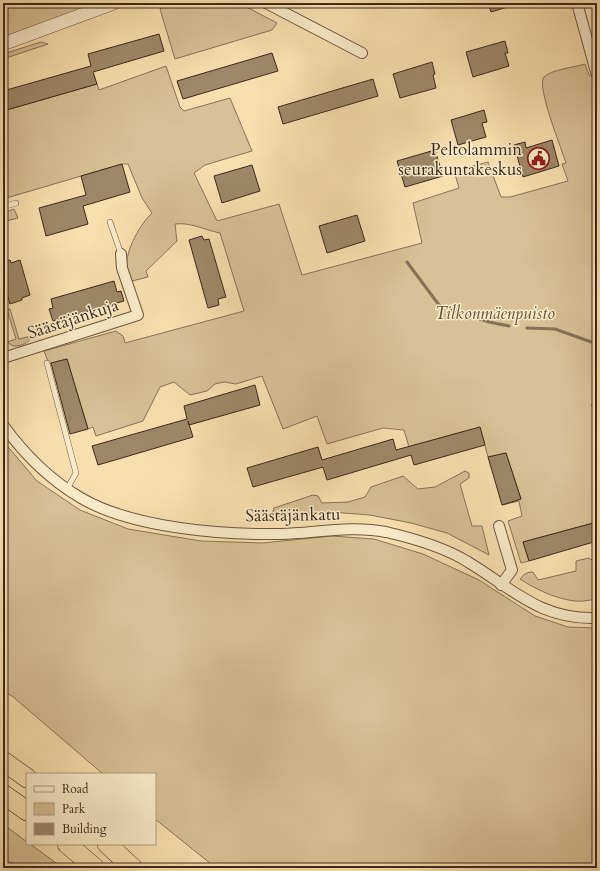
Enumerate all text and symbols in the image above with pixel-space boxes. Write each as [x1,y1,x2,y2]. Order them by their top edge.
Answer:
place label: Peltolammin seurakuntakeskus [398,138,522,181]
public building icon: Peltolammin seurakuntakeskus [525,146,551,172]
street label: Säästäjänkuja [24,293,122,345]
park label: Tilkonmäenpuisto [435,302,555,325]
street label: Säästäjänkatu [245,503,341,527]
legend [26,773,156,845]
text: Road [62,781,89,797]
text: Park [62,801,86,817]
text: Building [62,821,107,837]

